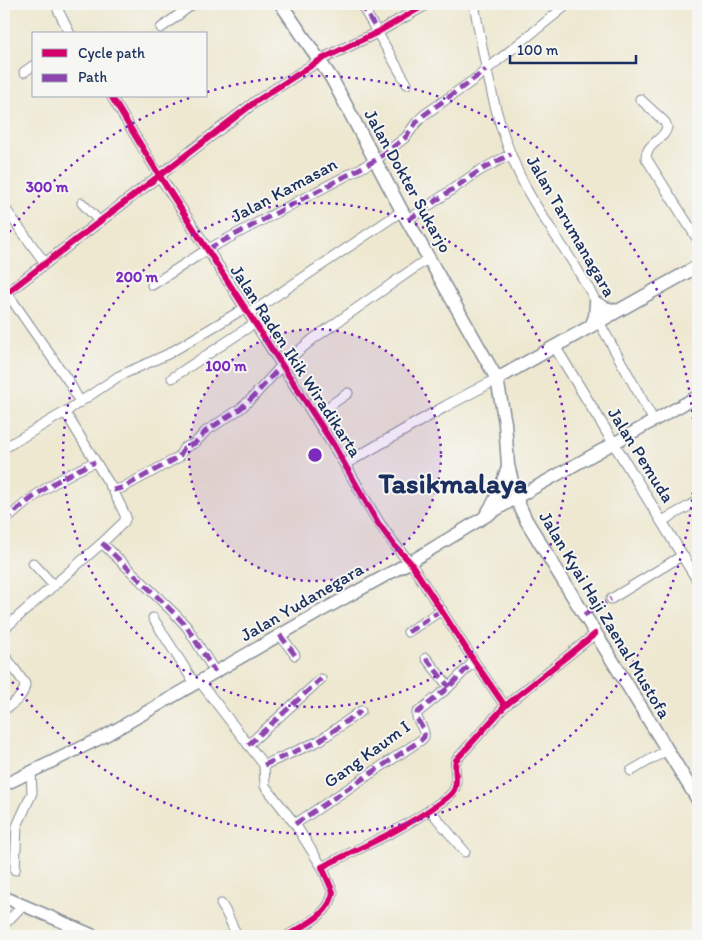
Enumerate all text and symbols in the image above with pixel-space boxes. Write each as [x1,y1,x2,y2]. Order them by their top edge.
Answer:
legend [32,32,208,98]
scale bar [510,32,636,64]
text: 100 m [517,41,559,59]
text: Cycle path [78,44,145,62]
text: Path [78,68,107,86]
street label: Jalan Dokter Sukarjo [359,105,457,257]
street label: Jalan Tarumanagara [522,151,620,301]
street label: Jalan Kamasan [227,153,341,227]
text: 300 m [26,178,69,196]
street label: Jalan Raden Ikik Wiradikarta [226,261,367,462]
text: 200 m [116,268,159,286]
text: 100 m [205,357,247,375]
street label: Jalan Pemuda [603,403,679,507]
centre of rings [306,446,324,464]
district label: Tasikmalaya [378,466,528,500]
street label: Jalan Kyai Haji Zaenal Mustofa [534,507,676,723]
street label: Jalan Yudanegara [237,558,368,646]
street label: Gang Kaum I [320,715,414,793]

